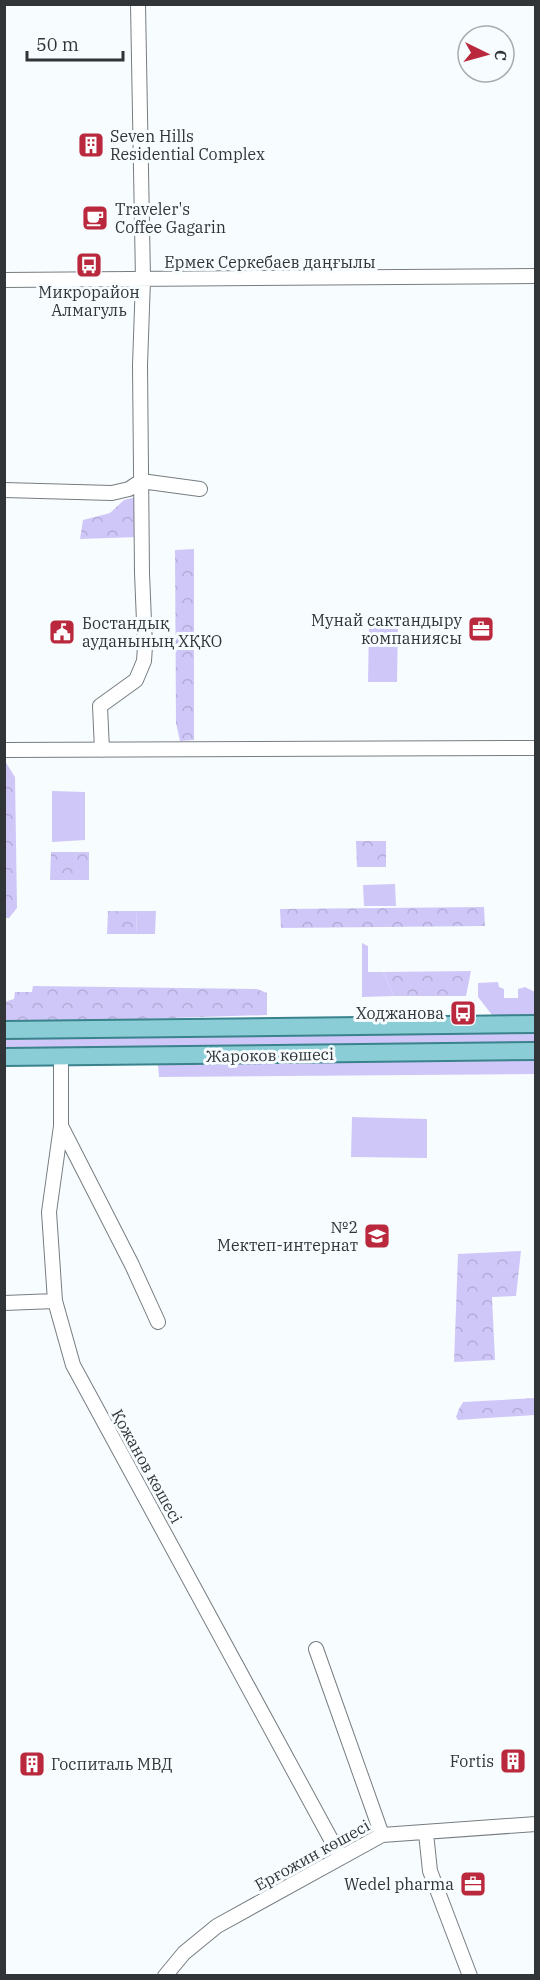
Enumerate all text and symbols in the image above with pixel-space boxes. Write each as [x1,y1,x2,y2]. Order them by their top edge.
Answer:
scale bar [27,24,123,62]
north arrow [456,24,516,84]
text: 50 m [36,33,79,56]
text: С [491,49,511,61]
place label: Seven Hills Residential Complex [110,126,265,164]
building icon: Seven Hills Residential Complex [76,130,106,160]
place label: Traveler's Coffee Gagarin [115,199,226,237]
cafe icon: Traveler's Coffee Gagarin [80,203,110,233]
bus stop icon: Микрорайон Алмагуль [74,250,104,280]
street label: Ермек Серкебаев даңғылы [164,252,376,272]
place label: Микрорайон Алмагуль [38,282,140,320]
place label: Мунай сактандыру компаниясы [311,610,462,648]
place label: Бостандық ауданының ХҚКО [82,613,222,651]
office icon: Мунай сактандыру компаниясы [466,614,496,644]
public building icon: Бостандық ауданының ХҚКО [47,617,77,647]
bus stop icon: Ходжанова [448,998,478,1028]
place label: Ходжанова [356,1003,444,1023]
street label: Жароков көшесі [206,1044,334,1066]
place label: №2 Мектеп-интернат [217,1217,358,1255]
school or university icon: №2 Мектеп-интернат [362,1221,392,1251]
street label: Қожанов көшесі [107,1405,187,1527]
building icon: Fortis [498,1746,528,1776]
building icon: Госпиталь МВД [17,1749,47,1779]
place label: Fortis [450,1751,494,1771]
place label: Госпиталь МВД [51,1754,172,1774]
street label: Ерғожин көшесі [251,1815,373,1895]
office icon: Wedel pharma [458,1869,488,1899]
place label: Wedel pharma [344,1874,454,1894]

